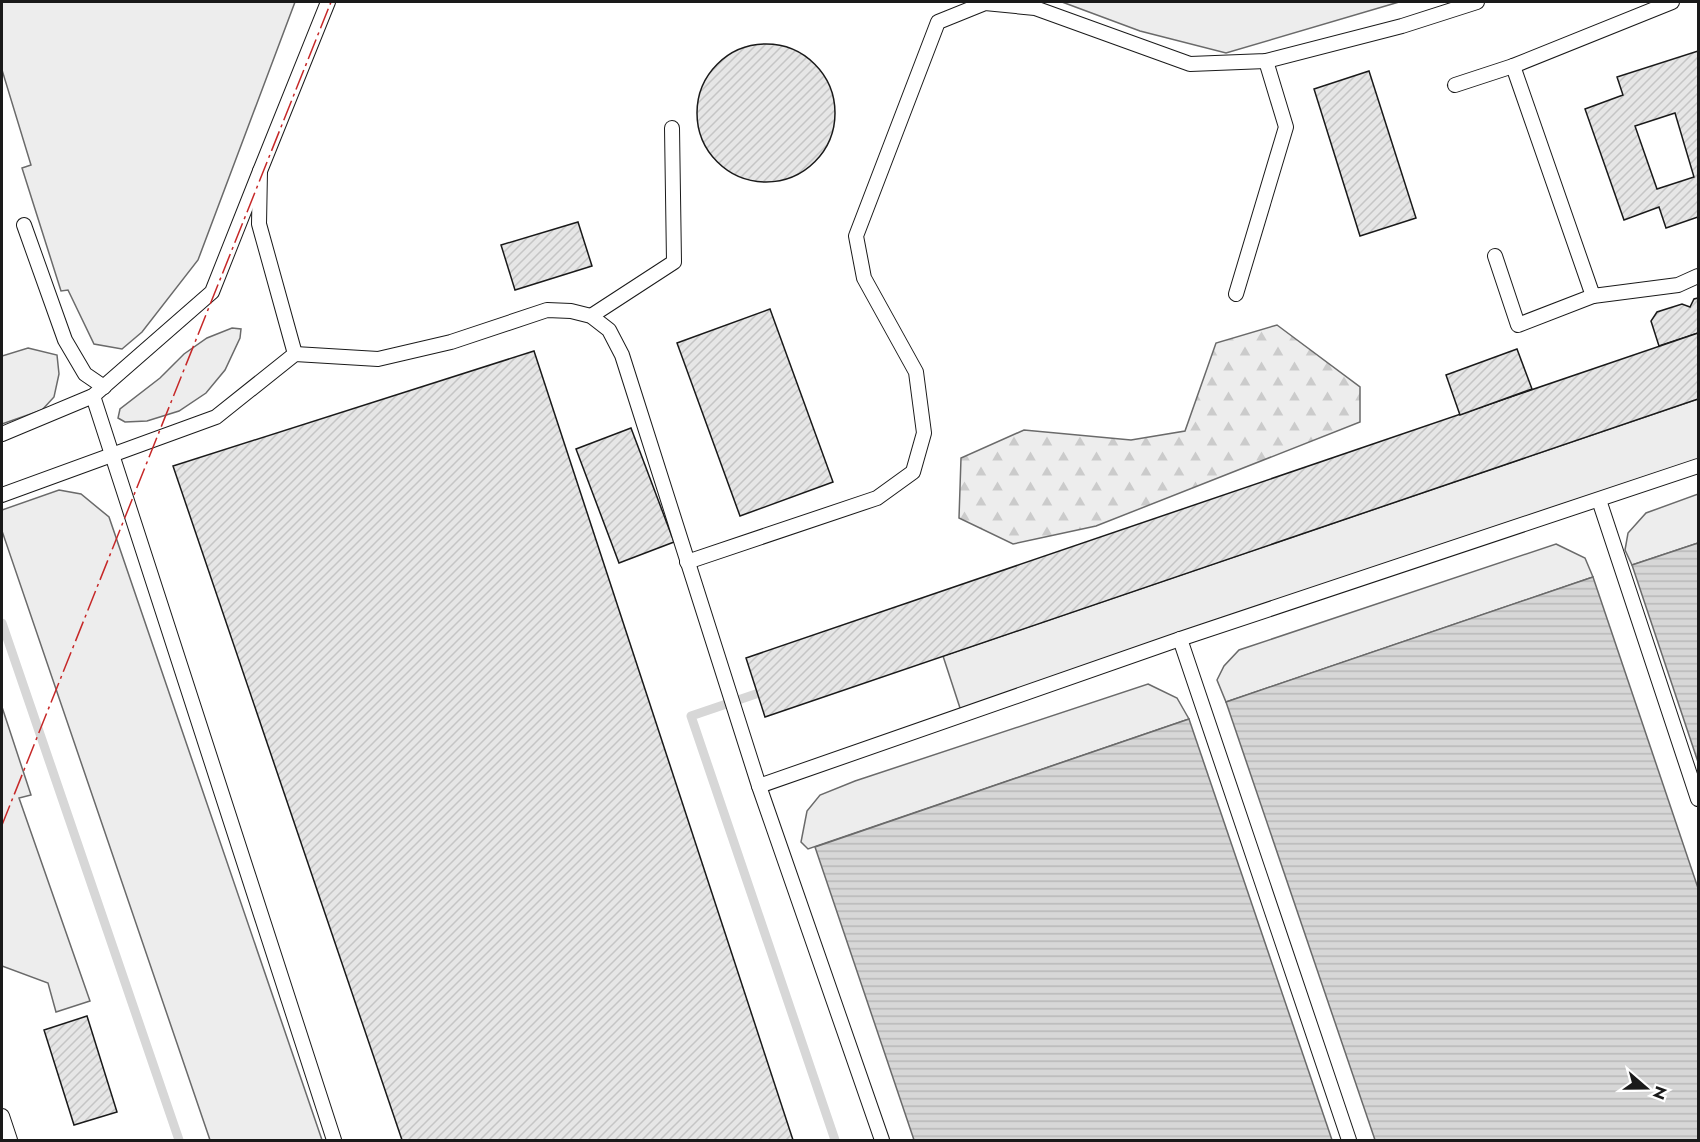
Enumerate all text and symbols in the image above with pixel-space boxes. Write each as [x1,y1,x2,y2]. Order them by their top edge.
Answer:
north arrow [1616,1058,1676,1118]
text: N [1647,1083,1673,1103]

